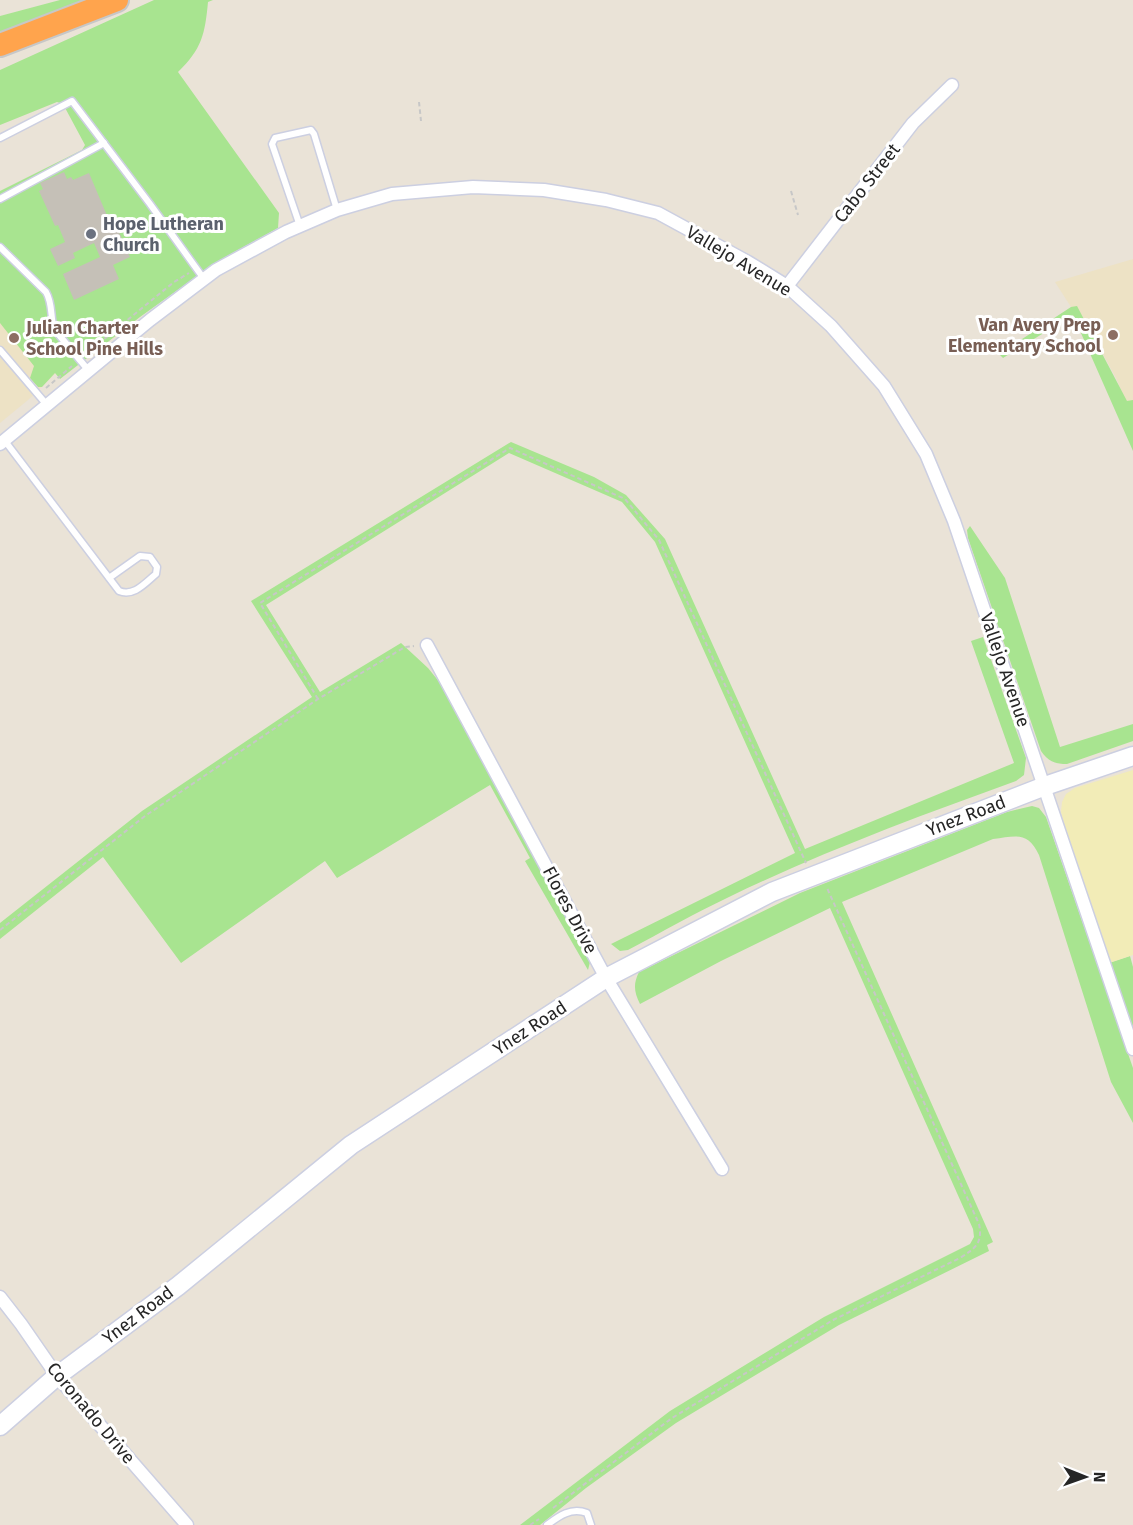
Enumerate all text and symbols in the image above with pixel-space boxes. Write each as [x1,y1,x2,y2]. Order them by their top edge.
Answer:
street label: Cabo Street [829,139,905,227]
place label: Hope Lutheran Church [103,213,224,256]
street label: Vallejo Avenue [682,221,796,301]
marker: Hope Lutheran Church [84,227,98,241]
place label: Van Avery Prep Elementary School [948,314,1102,357]
place label: Julian Charter School Pine Hills [25,317,163,360]
marker: Van Avery Prep Elementary School [1106,328,1120,342]
marker: Julian Charter School Pine Hills [7,331,21,345]
street label: Vallejo Avenue [975,610,1035,730]
street label: Ynez Road [923,791,1009,841]
street label: Flores Drive [538,862,602,958]
street label: Ynez Road [489,996,571,1060]
street label: Ynez Road [98,1281,178,1349]
street label: Coronado Drive [42,1358,140,1468]
north arrow [1055,1447,1115,1507]
text: N [1090,1472,1109,1483]

